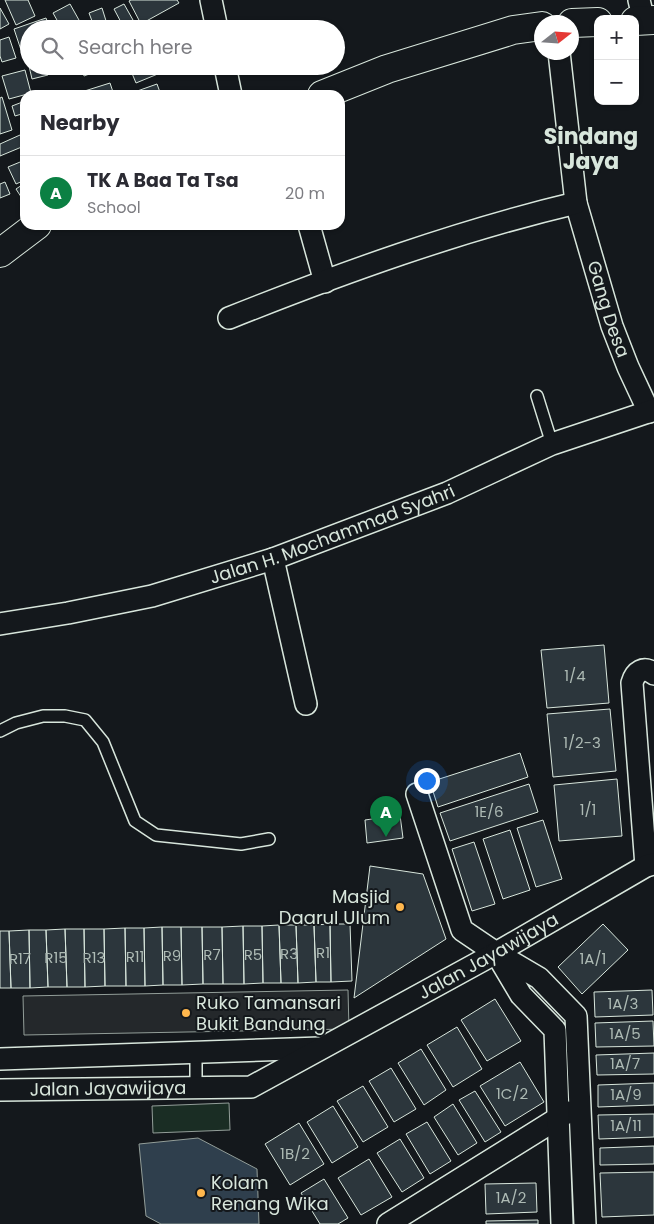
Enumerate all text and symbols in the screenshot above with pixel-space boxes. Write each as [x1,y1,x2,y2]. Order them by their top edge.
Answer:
north arrow [534,15,579,60]
map controls [594,15,639,105]
button: + [594,15,639,60]
search box [20,20,345,75]
icon: search [38,34,66,62]
text: Search here [78,34,192,61]
button: − [594,60,639,105]
text: Nearby [40,108,120,137]
district label: Sindang Jaya [544,121,638,177]
text: TK A Baa Ta Tsa [87,167,239,194]
text: A [50,182,62,205]
text: 20 m [285,182,325,205]
text: School [87,196,141,219]
street label: Gang Desa [582,258,636,361]
street label: Jalan H. Mochammad Syahri [206,478,459,590]
house number: 1/4 [564,665,586,686]
house number: 1/2-3 [563,732,601,753]
your location [414,768,440,794]
pin: A [370,796,402,837]
house number: 1/1 [580,799,596,820]
house number: 1E/6 [474,801,504,822]
place label: Masjid Daarul Ulum [279,884,390,930]
marker: Masjid Daarul Ulum [394,901,406,913]
street label: Jalan Jayawijaya [414,907,563,1005]
house number: R1 [316,942,330,963]
house number: R3 [280,943,298,964]
house number: R7 [203,944,221,965]
house number: R5 [244,944,262,965]
house number: R9 [163,945,181,966]
house number: R11 [126,946,144,967]
house number: R15 [44,947,68,968]
house number: R13 [83,947,105,968]
house number: R17 [9,948,31,969]
house number: 1A/1 [580,948,606,969]
place label: Ruko Tamansari Bukit Bandung [196,990,341,1036]
house number: 1A/3 [608,993,638,1014]
marker: Ruko Tamansari Bukit Bandung [180,1007,192,1019]
house number: 1A/5 [609,1023,641,1044]
house number: 1A/7 [610,1053,640,1074]
street label: Jalan Jayawijaya [29,1075,187,1102]
house number: 1C/2 [496,1083,528,1104]
house number: 1A/9 [610,1084,642,1105]
house number: 1A/11 [610,1115,642,1136]
house number: 1B/2 [280,1143,310,1164]
place label: Kolam Renang Wika [211,1170,329,1216]
marker: Kolam Renang Wika [195,1187,207,1199]
house number: 1A/2 [496,1187,526,1208]

